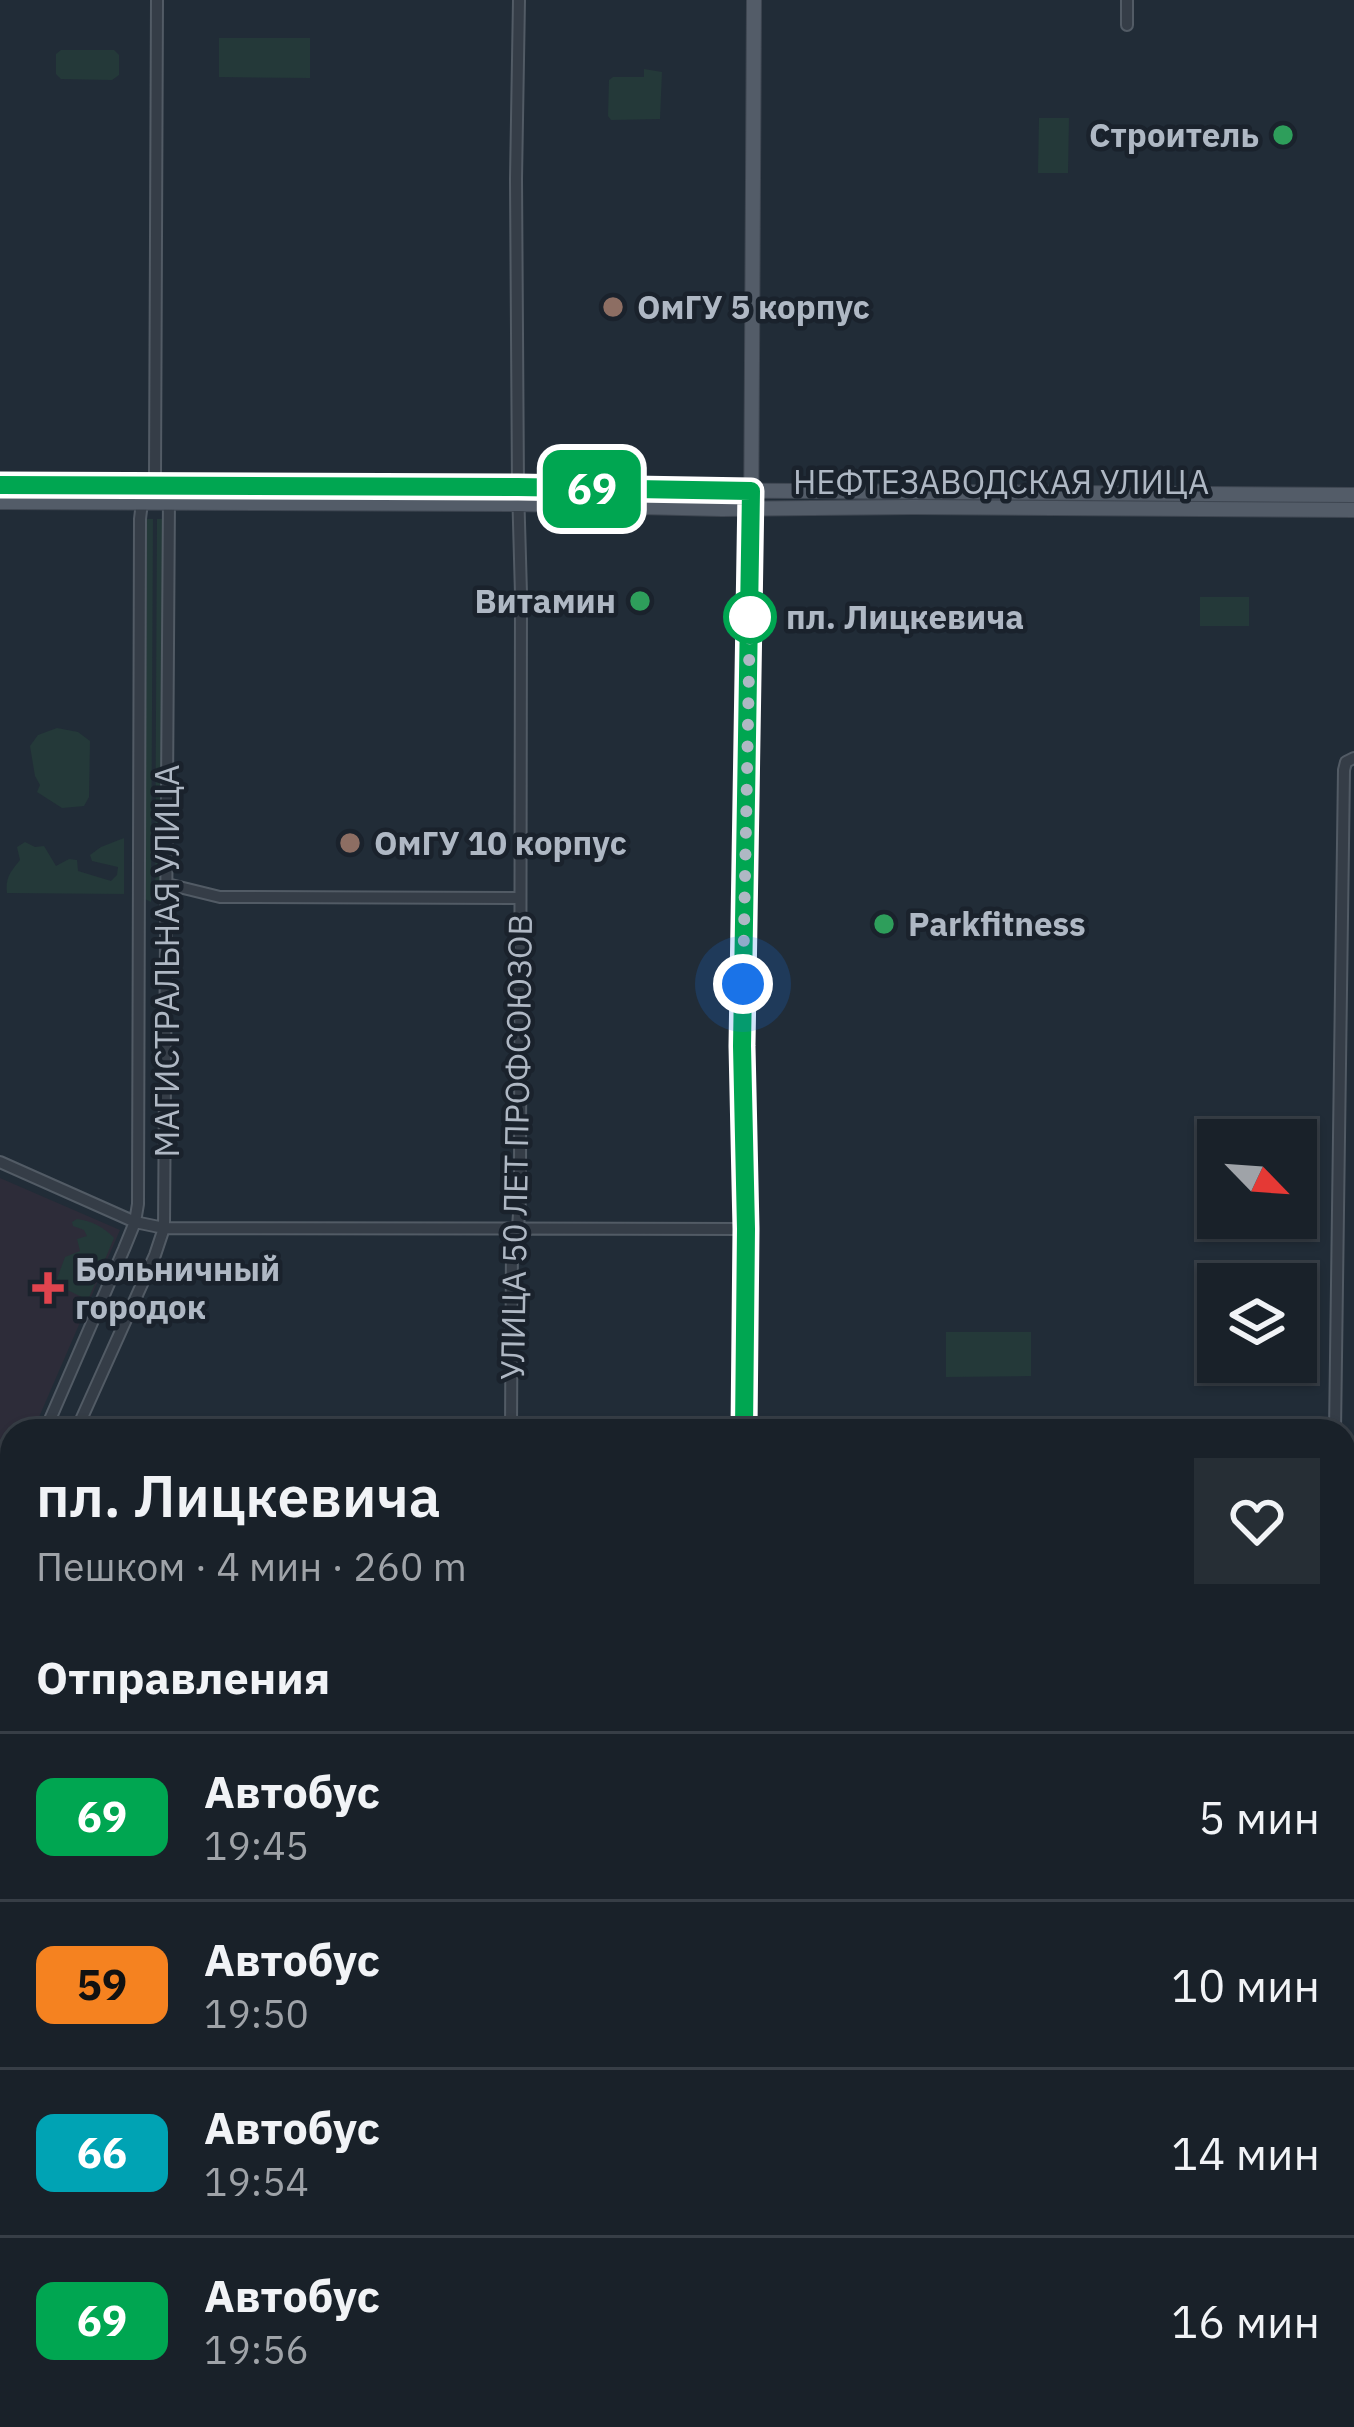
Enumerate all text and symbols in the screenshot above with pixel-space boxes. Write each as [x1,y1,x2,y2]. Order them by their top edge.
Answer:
place label: Строитель [1089,113,1259,156]
marker: Строитель [1270,122,1296,148]
place label: ОмГУ 5 корпус [637,285,870,328]
marker: ОмГУ 5 корпус [600,294,626,320]
line badge: 69 [538,450,646,528]
street label: НЕФТЕЗАВОДСКАЯ УЛИЦА [793,460,1209,503]
text: 69 [567,461,617,516]
place label: Витамин [475,579,616,622]
marker: Витамин [627,588,653,614]
marker: пл. Лицкевича [725,592,775,642]
place label: пл. Лицкевича [786,595,1024,638]
street label: МАГИСТРАЛЬНАЯ УЛИЦА [145,765,188,1157]
place label: ОмГУ 10 корпус [374,821,627,864]
marker: ОмГУ 10 корпус [337,830,363,856]
place label: Parkfitness [908,902,1086,945]
marker: Parkfitness [871,911,897,937]
street label: УЛИЦА 50 ЛЕТ ПРОФСОЮЗОВ [490,914,541,1380]
your location [713,954,773,1014]
north arrow [1197,1119,1317,1239]
map controls [1197,1119,1317,1383]
place label: Больничный городок [75,1247,280,1328]
button: layers [1197,1263,1317,1383]
marker: Больничный городок [32,1272,64,1304]
button: heart [1194,1458,1320,1584]
text: пл. Лицкевича [36,1459,441,1533]
text: Пешком · 4 мин · 260 m [36,1541,467,1592]
text: Отправления [36,1648,330,1706]
text: Автобус [204,1762,380,1820]
text: 5 мин [1198,1788,1320,1846]
text: 69 [77,1789,127,1844]
text: 19:45 [204,1820,309,1871]
text: Автобус [204,1930,380,1988]
text: 10 мин [1171,1956,1320,2014]
text: 59 [77,1957,127,2012]
text: 19:50 [204,1988,309,2039]
text: Автобус [204,2098,380,2156]
text: 14 мин [1171,2124,1320,2182]
text: 66 [77,2125,127,2180]
text: 19:54 [204,2156,309,2207]
text: Автобус [204,2266,380,2324]
text: 16 мин [1171,2292,1320,2350]
text: 69 [77,2293,127,2348]
text: 19:56 [204,2324,309,2375]

